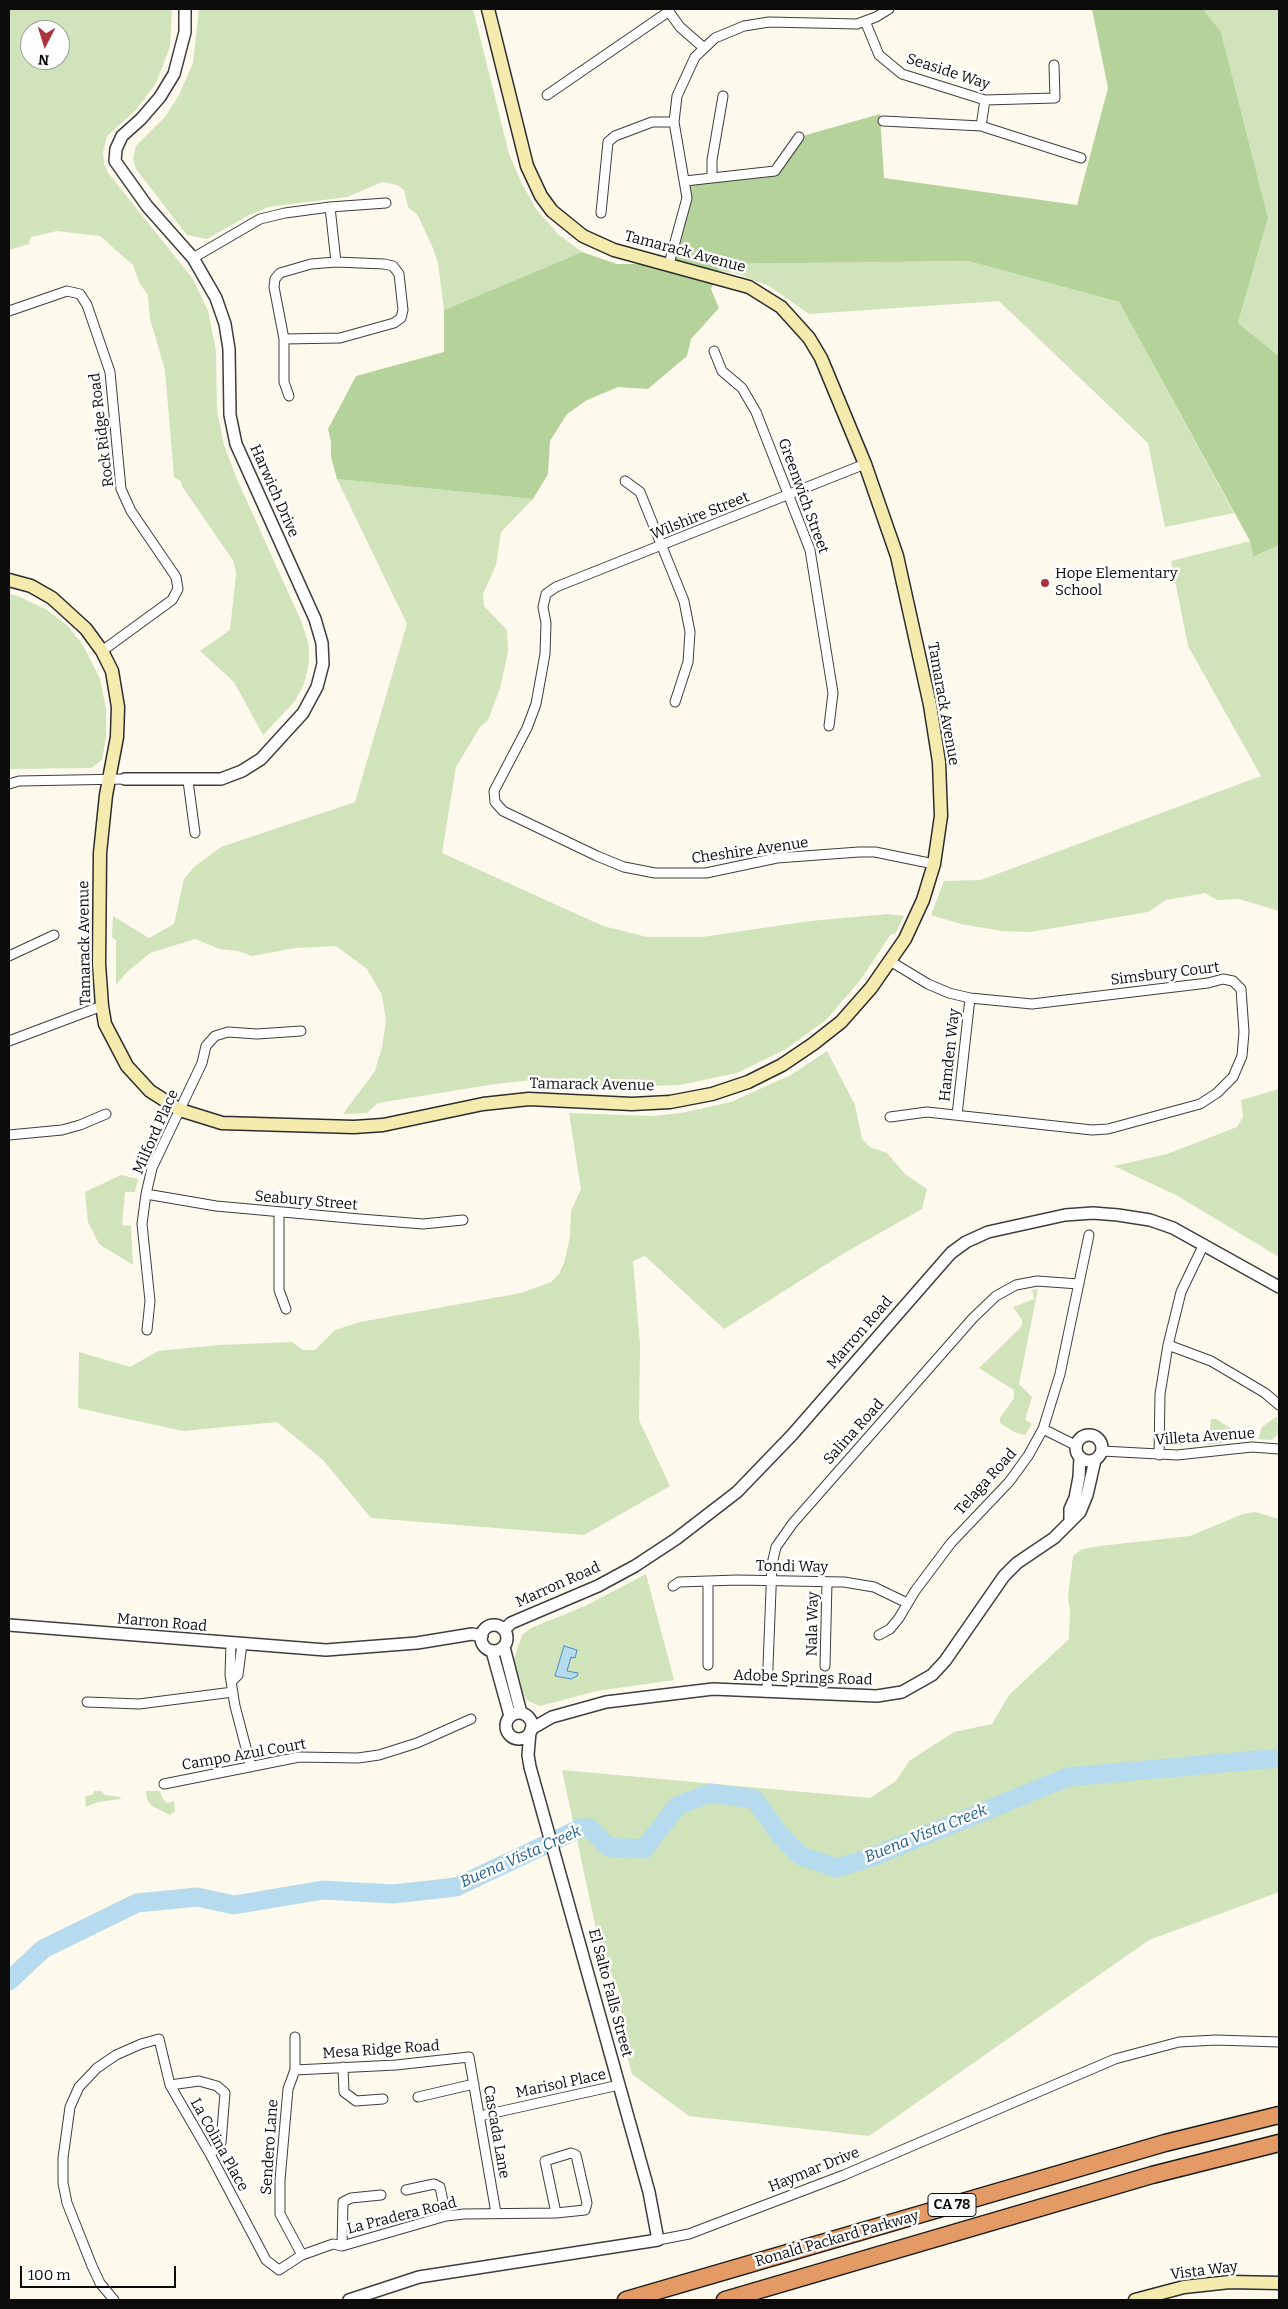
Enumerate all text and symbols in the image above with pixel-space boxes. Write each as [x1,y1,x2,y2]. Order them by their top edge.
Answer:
north arrow [20,20,70,70]
street label: Seaside Way [904,50,992,94]
text: N [38,51,50,68]
street label: Tamarack Avenue [622,227,748,277]
street label: Rock Ridge Road [86,372,118,488]
street label: Greenwich Street [774,436,832,556]
street label: Harwich Drive [245,442,303,540]
street label: Wilshire Street [648,488,752,544]
place label: Hope Elementary School [1055,565,1178,600]
marker: Hope Elementary School [1039,577,1051,589]
street label: Tamarack Avenue [923,641,963,767]
street label: Cheshire Avenue [690,834,810,868]
street label: Tamarack Avenue [75,881,95,1005]
street label: Simsbury Court [1110,958,1220,990]
street label: Hamden Way [936,1008,964,1102]
street label: Tamarack Avenue [530,1075,654,1095]
street label: Milford Place [129,1087,183,1177]
street label: Seabury Street [254,1188,358,1214]
street label: Marron Road [824,1293,896,1373]
street label: Salina Road [820,1396,888,1468]
street label: Villeta Avenue [1154,1425,1256,1449]
street label: Telaga Road [951,1445,1021,1519]
street label: Tondi Way [756,1557,828,1577]
street label: Marron Road [513,1558,603,1612]
street label: Nala Way [803,1591,823,1657]
street label: Marron Road [116,1610,208,1636]
street label: Adobe Springs Road [733,1667,873,1689]
street label: Campo Azul Court [180,1735,308,1775]
water label: Buena Vista Creek [862,1801,990,1867]
water label: Buena Vista Creek [458,1822,584,1892]
street label: El Salto Falls Street [584,1927,636,2059]
street label: Mesa Ridge Road [322,2037,440,2063]
street label: Marisol Place [514,2066,608,2102]
street label: Cascada Lane [479,2084,513,2180]
street label: La Colina Place [186,2095,252,2195]
street label: Sendero Lane [258,2099,282,2195]
street label: Haymar Drive [766,2144,862,2196]
street label: La Pradera Road [345,2194,459,2238]
road number: CA 78 [928,2194,976,2216]
street label: Ronald Packard Parkway [753,2207,921,2271]
scale bar [22,2256,179,2288]
street label: Vista Way [1169,2258,1239,2284]
text: 100 m [28,2266,71,2284]

